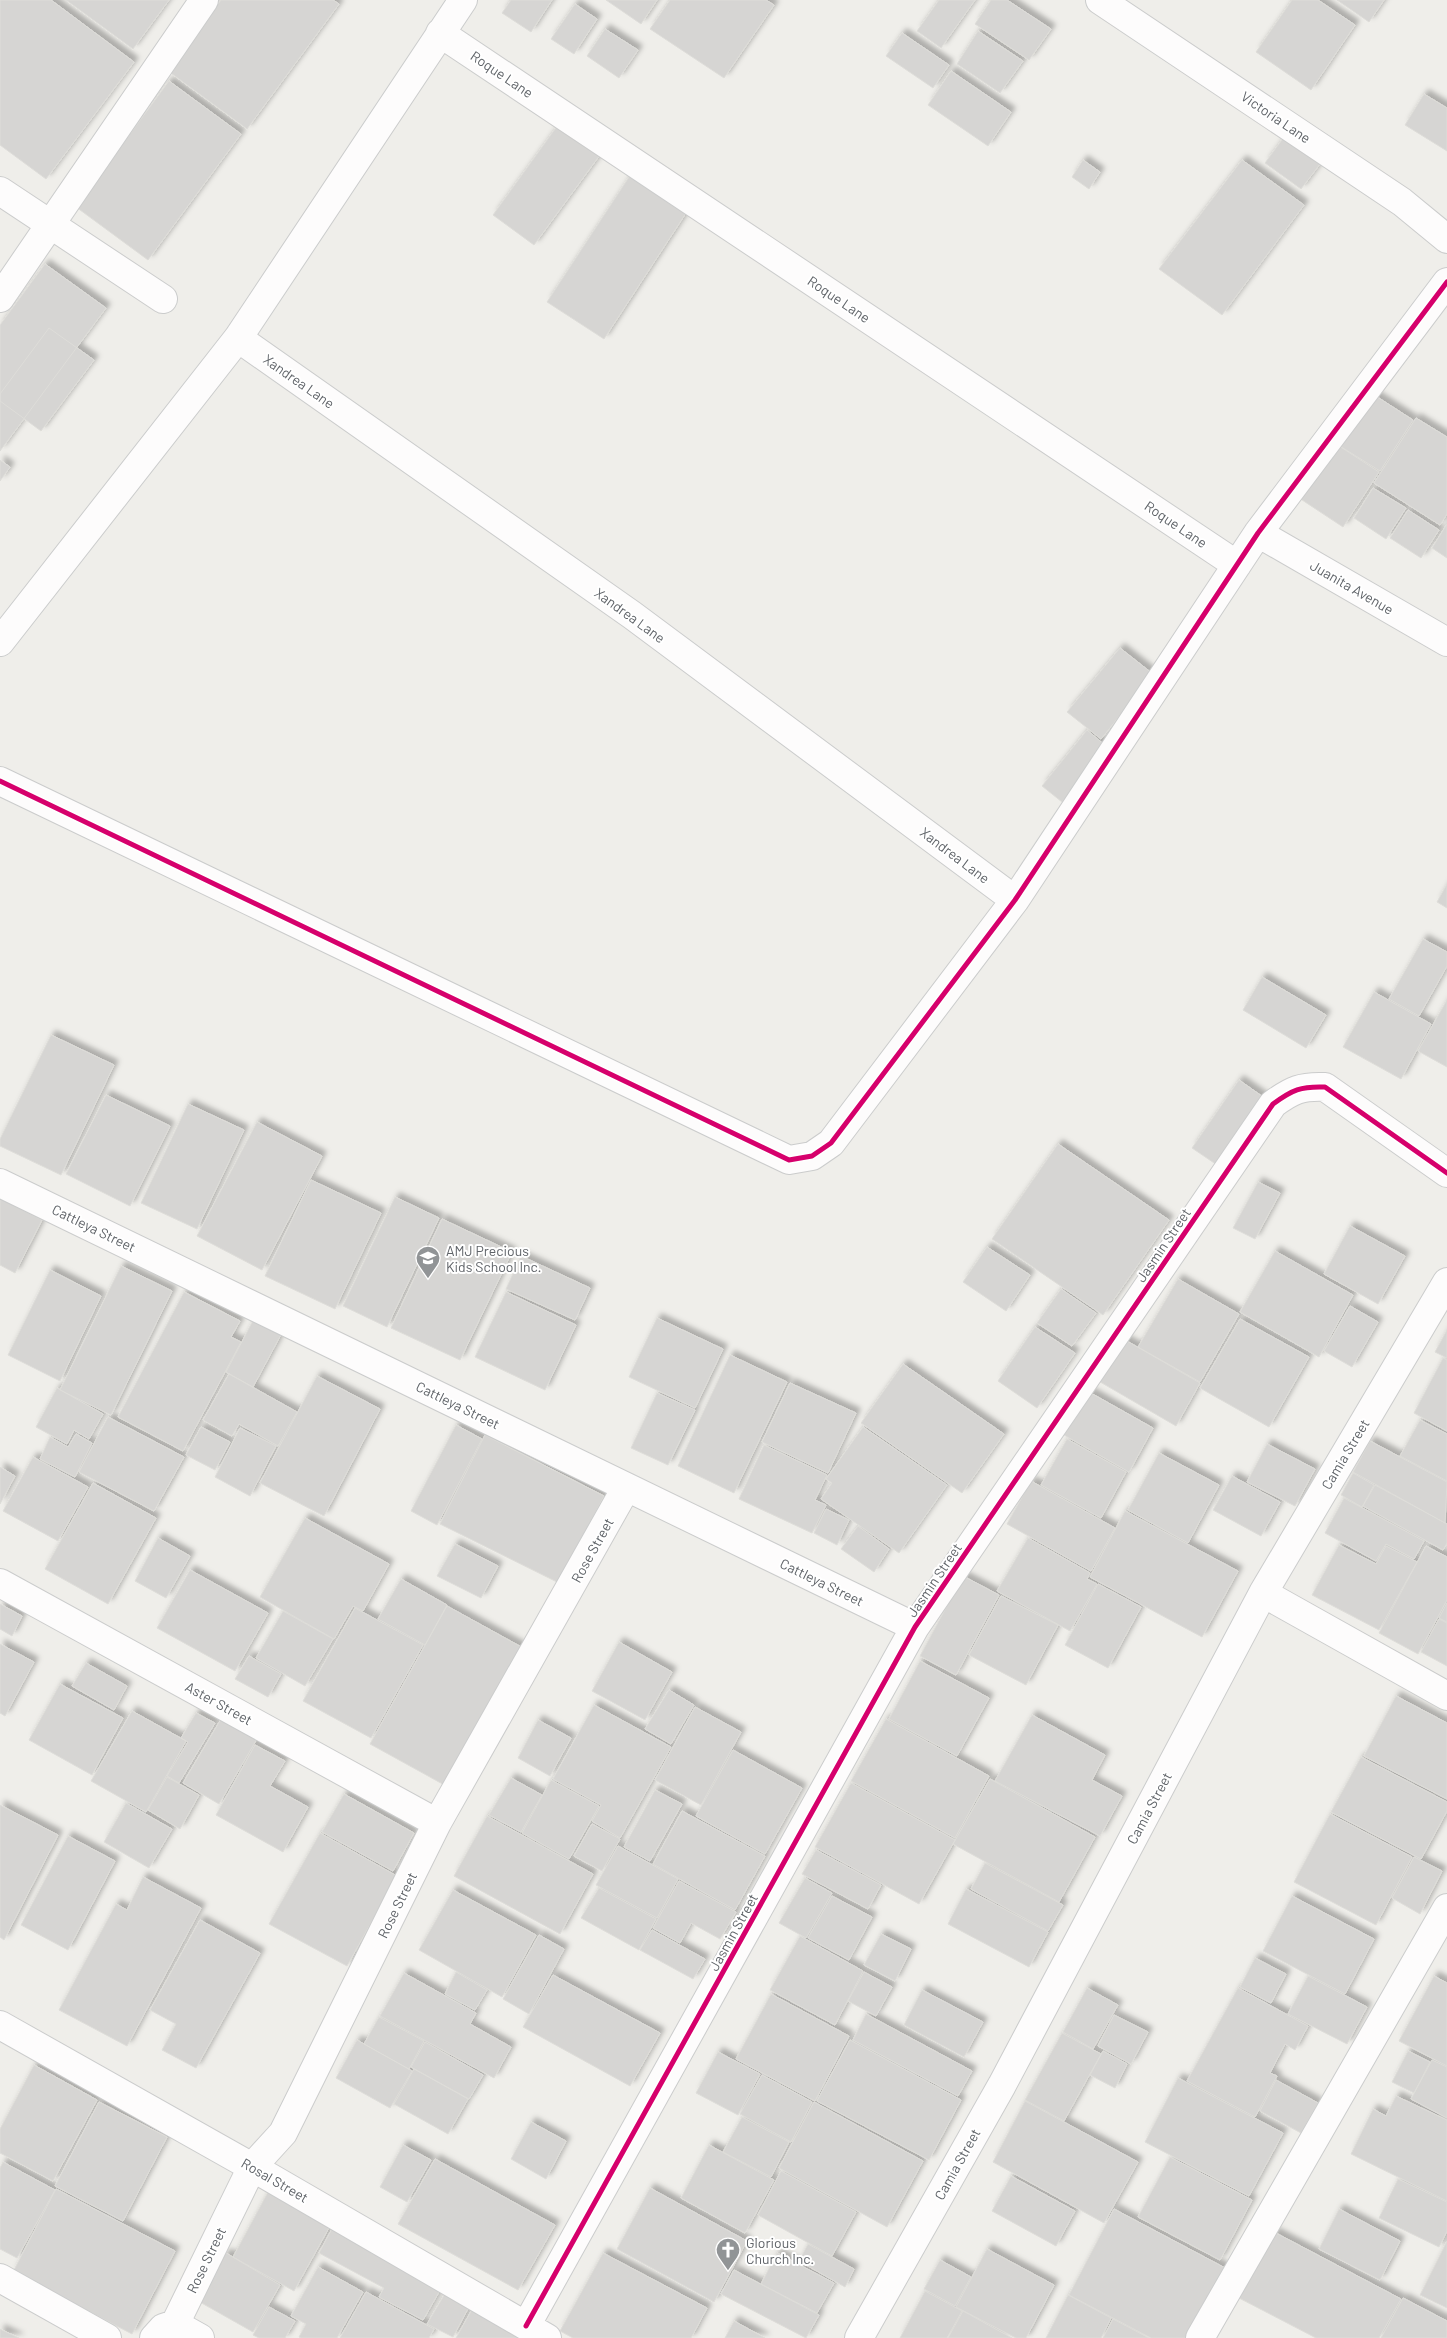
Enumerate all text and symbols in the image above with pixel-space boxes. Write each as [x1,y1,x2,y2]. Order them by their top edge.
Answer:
street label: Roque Lane [468,47,536,101]
street label: Victoria Lane [1238,88,1314,146]
street label: Roque Lane [805,272,873,326]
street label: Xandrea Lane [260,350,338,412]
street label: Roque Lane [1142,497,1210,551]
street label: Juanita Avenue [1307,556,1397,618]
street label: Xandrea Lane [592,584,668,646]
street label: Xandrea Lane [917,823,993,887]
street label: Cattleya Street [50,1200,138,1256]
street label: Jasmin Street [1132,1205,1194,1285]
place label: AMJ Precious Kids School Inc. [446,1242,541,1275]
school or university icon: AMJ Precious Kids School Inc. [415,1245,441,1279]
street label: Cattleya Street [414,1377,502,1433]
street label: Camia Street [1317,1416,1373,1492]
street label: Rose Street [567,1515,617,1585]
street label: Jasmin Street [903,1540,965,1620]
street label: Cattleya Street [778,1554,866,1610]
street label: Aster Street [183,1678,255,1728]
street label: Camia Street [1123,1769,1175,1847]
street label: Rose Street [374,1869,420,1941]
street label: Jasmin Street [705,1890,761,1974]
street label: Camia Street [930,2125,984,2203]
street label: Rosal Street [239,2154,311,2206]
street label: Rose Street [183,2224,229,2296]
place label: Glorious Church Inc. [746,2234,814,2267]
church icon: Glorious Church Inc. [715,2237,741,2271]

